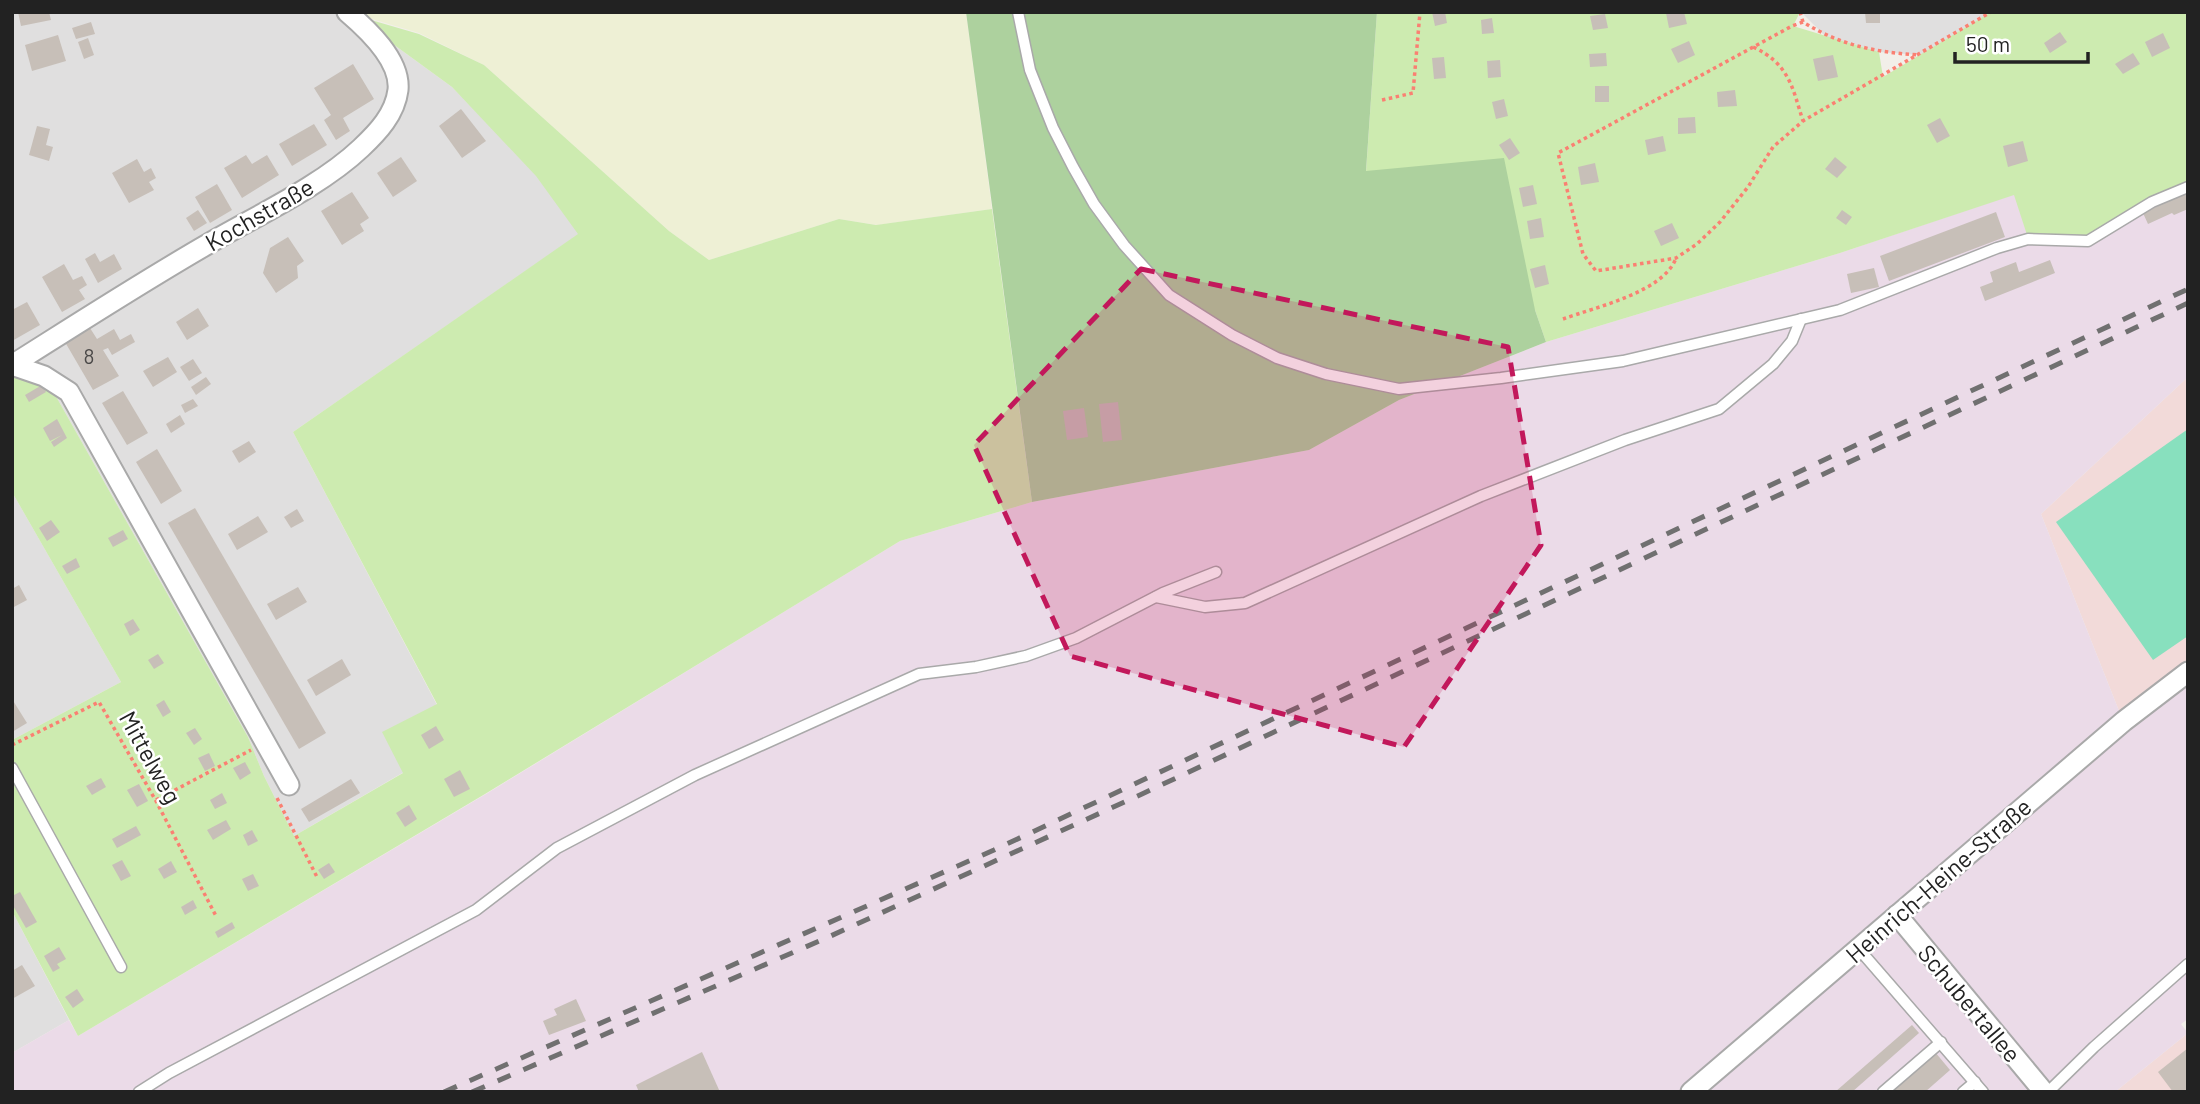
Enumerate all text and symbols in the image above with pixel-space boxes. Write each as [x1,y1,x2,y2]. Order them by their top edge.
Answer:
scale bar [1955,21,2088,65]
text: 50 m [1966,31,2010,56]
street label: Kochstraße [200,171,318,257]
house number: 8 [84,343,94,368]
street label: Mittelweg [114,706,188,808]
street label: Heinrich-Heine-Straße [1839,791,2037,969]
street label: Schubertallee [1912,938,2028,1068]

